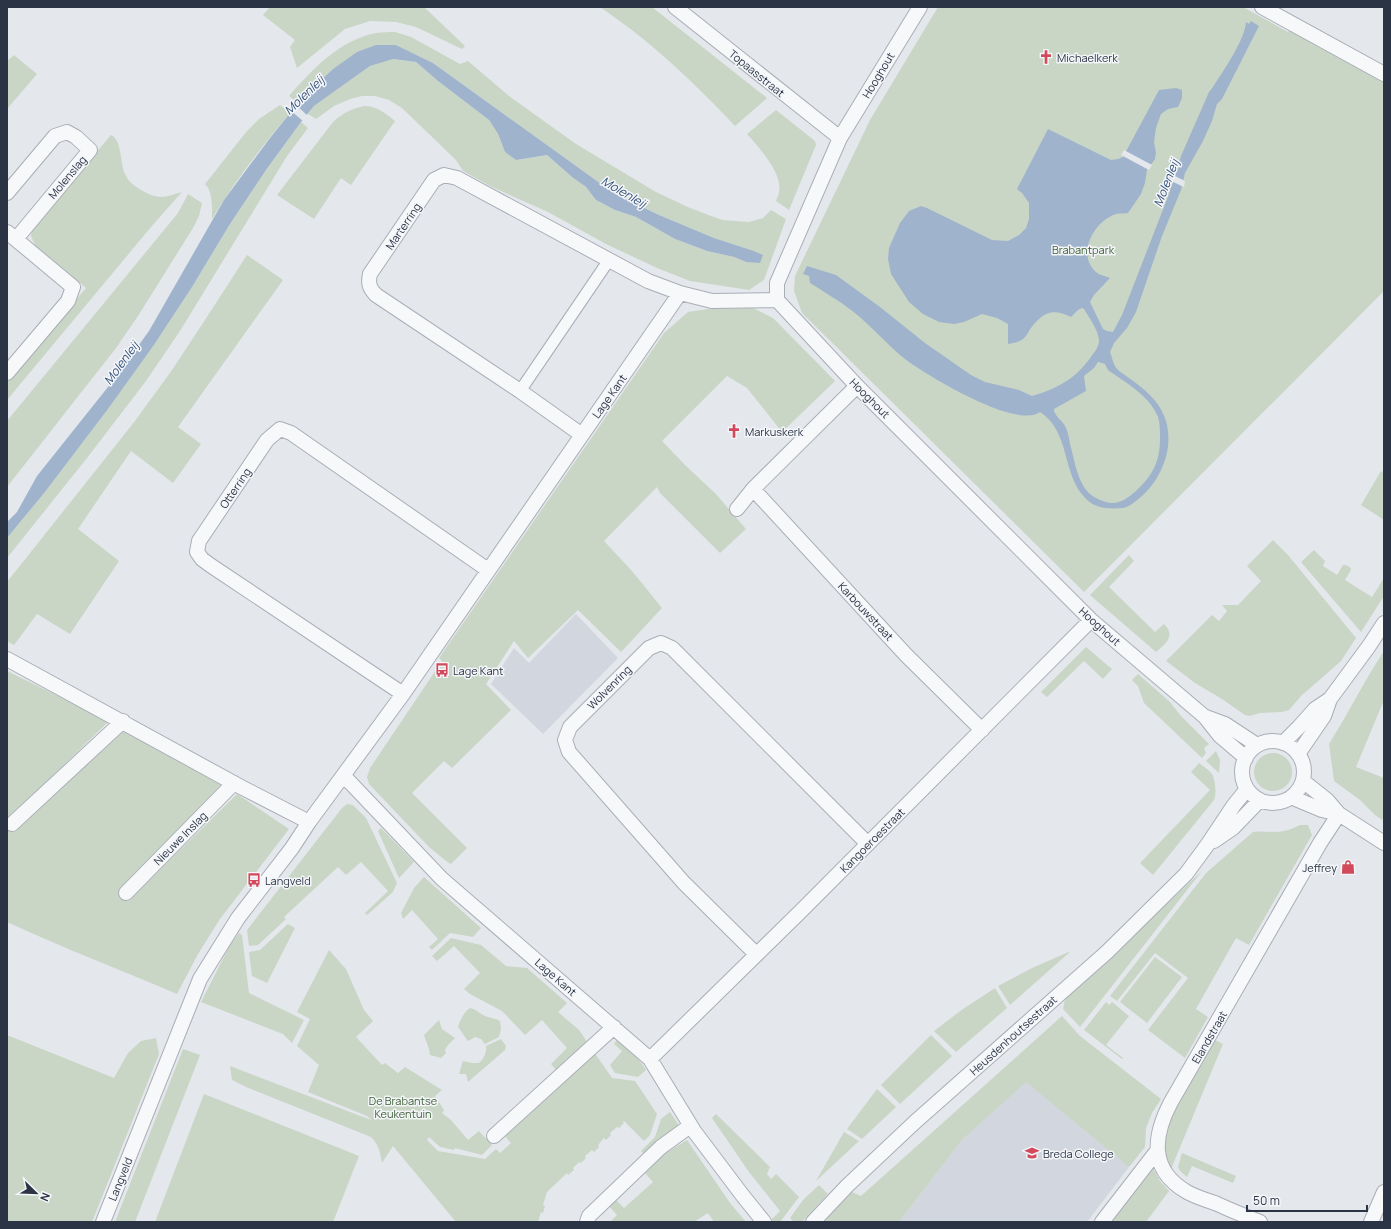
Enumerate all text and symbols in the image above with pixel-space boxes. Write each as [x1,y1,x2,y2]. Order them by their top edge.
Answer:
street label: Topaasstraat [726,46,788,100]
street label: Hooghout [858,49,898,101]
church icon: Michaelkerk [1038,49,1054,65]
place label: Michaelkerk [1057,50,1118,65]
water label: Molenleij [280,70,329,118]
street label: Molenslag [45,152,89,202]
water label: Molenleij [1149,155,1184,209]
water label: Molenleij [598,172,651,213]
street label: Marterring [382,200,424,252]
park label: Brabantpark [1052,242,1115,257]
water label: Molenleij [100,336,144,388]
street label: Lage Kant [588,371,630,421]
street label: Hooghout [847,375,893,421]
church icon: Markuskerk [726,423,742,439]
place label: Markuskerk [745,424,804,439]
street label: Otterring [216,465,254,511]
street label: Karbouwstraat [835,578,897,644]
street label: Hooghout [1076,603,1124,649]
bus stop icon: Lage Kant [434,662,450,678]
street label: Wolvenring [584,662,634,712]
place label: Lage Kant [453,663,503,678]
street label: Kangoeroestraat [836,804,908,876]
street label: Nieuwe Inslag [150,808,210,868]
shop icon: Jeffrey [1340,859,1356,875]
place label: Jeffrey [1302,860,1337,875]
bus stop icon: Langveld [246,872,262,888]
place label: Langveld [265,873,311,888]
street label: Lage Kant [532,955,580,999]
street label: Heusdenhoutsestraat [966,992,1060,1078]
street label: Elandstraat [1188,1008,1230,1066]
park label: De Brabantse Keukentuin [369,1093,438,1121]
school or university icon: Breda College [1024,1145,1040,1161]
place label: Breda College [1043,1146,1114,1161]
street label: Langveld [104,1155,136,1203]
north arrow [16,1173,56,1213]
scale bar [1247,1187,1367,1213]
text: N [37,1191,54,1204]
text: 50 m [1253,1192,1280,1209]

